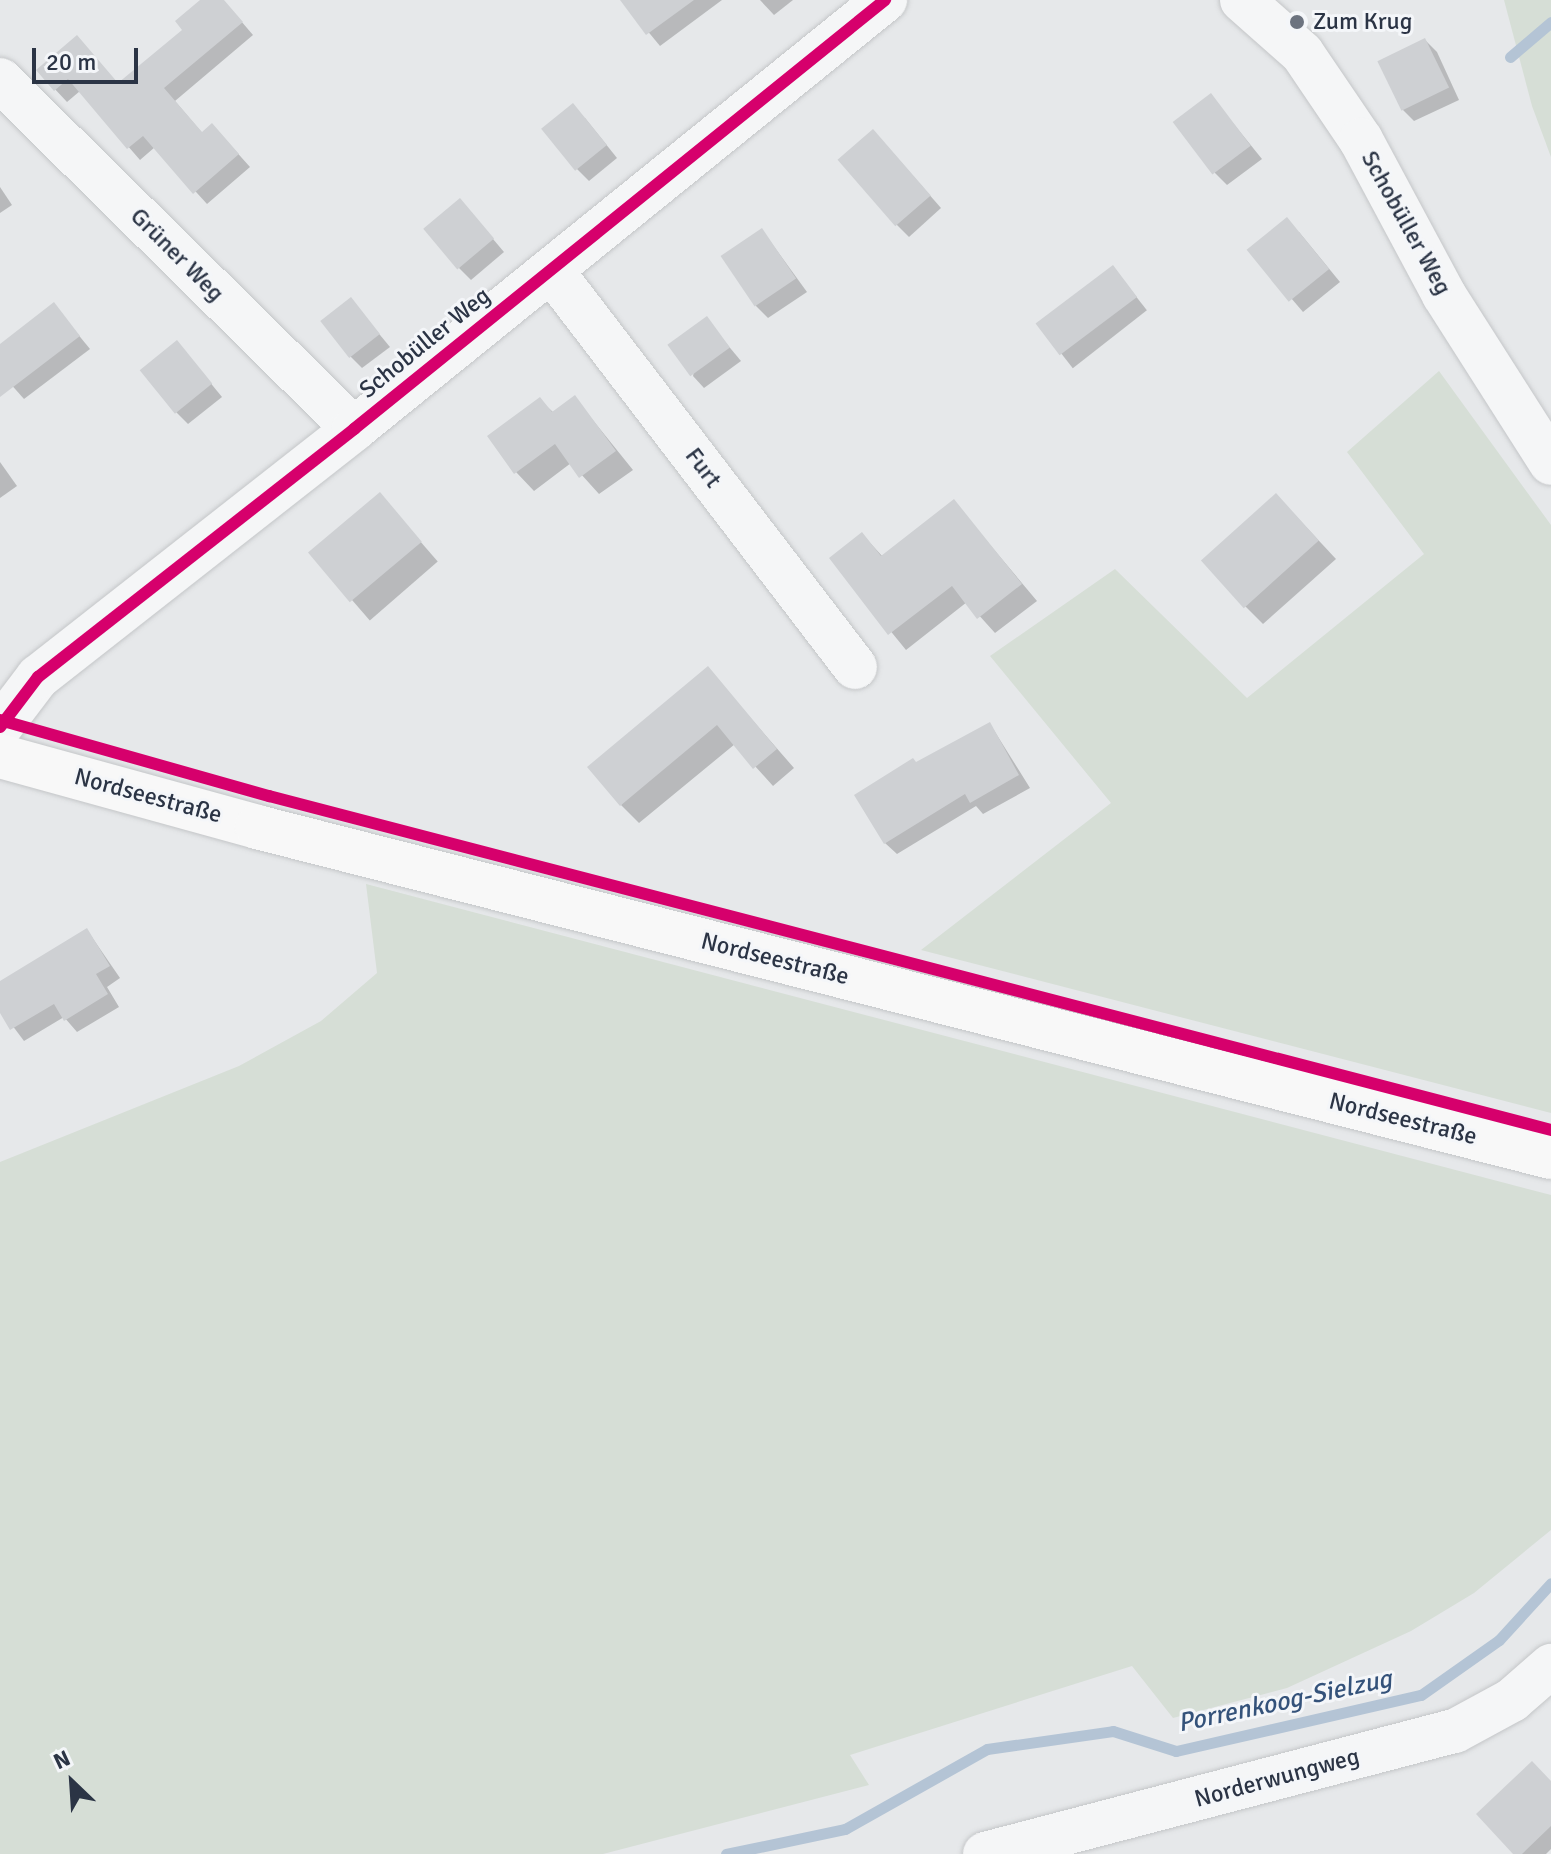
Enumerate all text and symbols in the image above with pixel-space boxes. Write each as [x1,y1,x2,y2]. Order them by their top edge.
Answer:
place label: Zum Krug [1313,8,1412,36]
marker: Zum Krug [1288,13,1306,31]
scale bar [36,32,142,82]
text: 20 m [46,47,96,77]
street label: Schobüller Weg [1355,146,1457,300]
street label: Grüner Weg [124,202,230,308]
street label: Schobüller Weg [354,282,496,404]
street label: Furt [679,442,727,494]
street label: Nordseestraße [71,762,225,830]
street label: Nordseestraße [698,927,852,991]
street label: Nordseestraße [1326,1087,1480,1151]
water label: Porrenkoog-Sielzug [1175,1664,1395,1740]
north arrow [32,1742,112,1822]
street label: Norderwungweg [1191,1742,1363,1814]
text: N [49,1744,74,1775]

